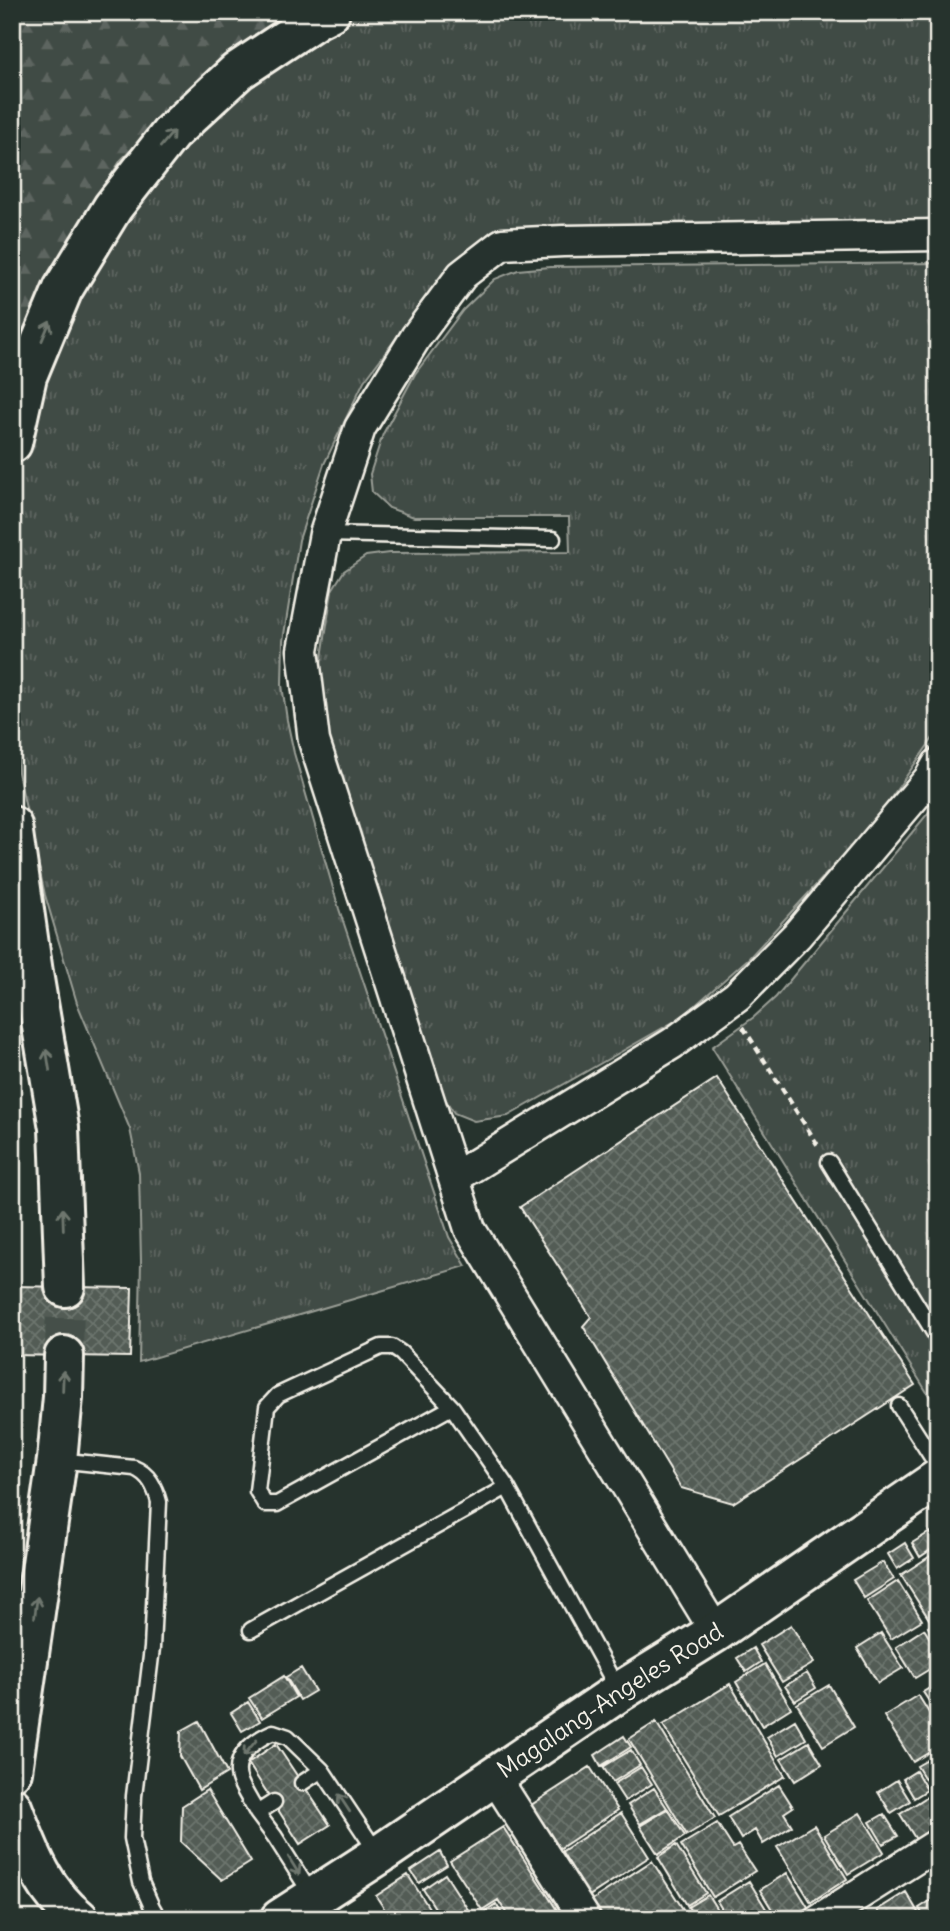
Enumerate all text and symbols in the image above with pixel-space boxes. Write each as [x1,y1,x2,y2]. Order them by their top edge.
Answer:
one-way arrow [159,131,174,149]
one-way arrow [40,321,53,342]
one-way arrow [41,1050,54,1072]
one-way arrow [57,1207,70,1230]
one-way arrow [57,1370,70,1393]
one-way arrow [29,1596,42,1618]
street label: Magalang-Angeles Road [491,1615,728,1784]
one-way arrow [242,1739,257,1757]
one-way arrow [337,1793,351,1813]
one-way arrow [287,1856,301,1876]

